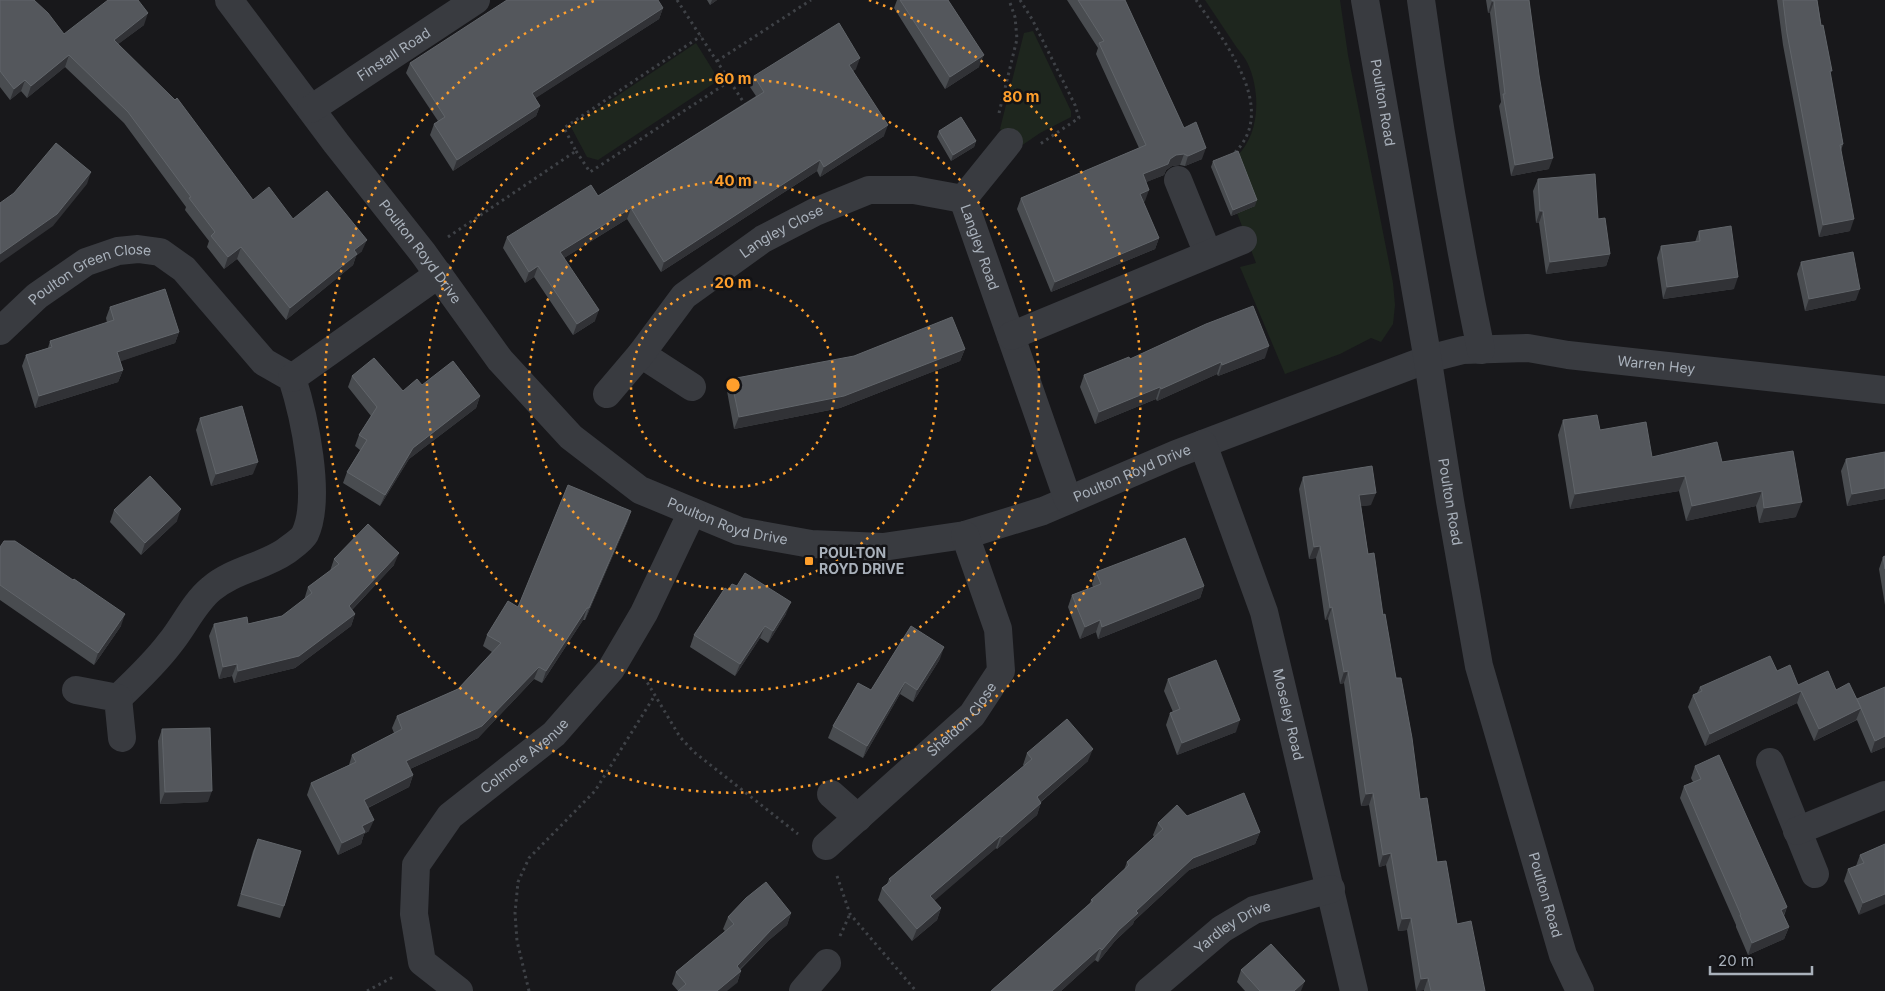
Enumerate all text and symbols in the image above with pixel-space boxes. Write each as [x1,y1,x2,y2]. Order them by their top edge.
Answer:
street label: Finstall Road [353,24,433,84]
street label: Poulton Road [1367,58,1399,147]
text: 60 m [714,69,752,88]
text: 80 m [1002,87,1040,106]
text: 40 m [714,171,752,190]
street label: Poulton Royd Drive [376,196,465,307]
street label: Langley Close [736,201,825,261]
street label: Langley Road [957,202,1003,292]
street label: Poulton Green Close [24,240,153,308]
text: 20 m [715,273,751,292]
street label: Warren Hey [1617,352,1696,377]
centre of rings [724,376,742,394]
street label: Poulton Royd Drive [1070,440,1193,505]
street label: Poulton Road [1435,457,1467,547]
street label: Poulton Royd Drive [665,493,789,548]
place label: POULTON ROYD DRIVE [819,544,904,577]
marker: POULTON ROYD DRIVE [803,555,815,567]
street label: Moseley Road [1270,667,1308,762]
street label: Sheldon Close [923,679,999,760]
street label: Colmore Avenue [477,715,572,797]
street label: Poulton Road [1526,850,1566,939]
street label: Yardley Drive [1190,897,1272,957]
scale bar [1710,944,1812,976]
text: 20 m [1718,951,1754,970]

